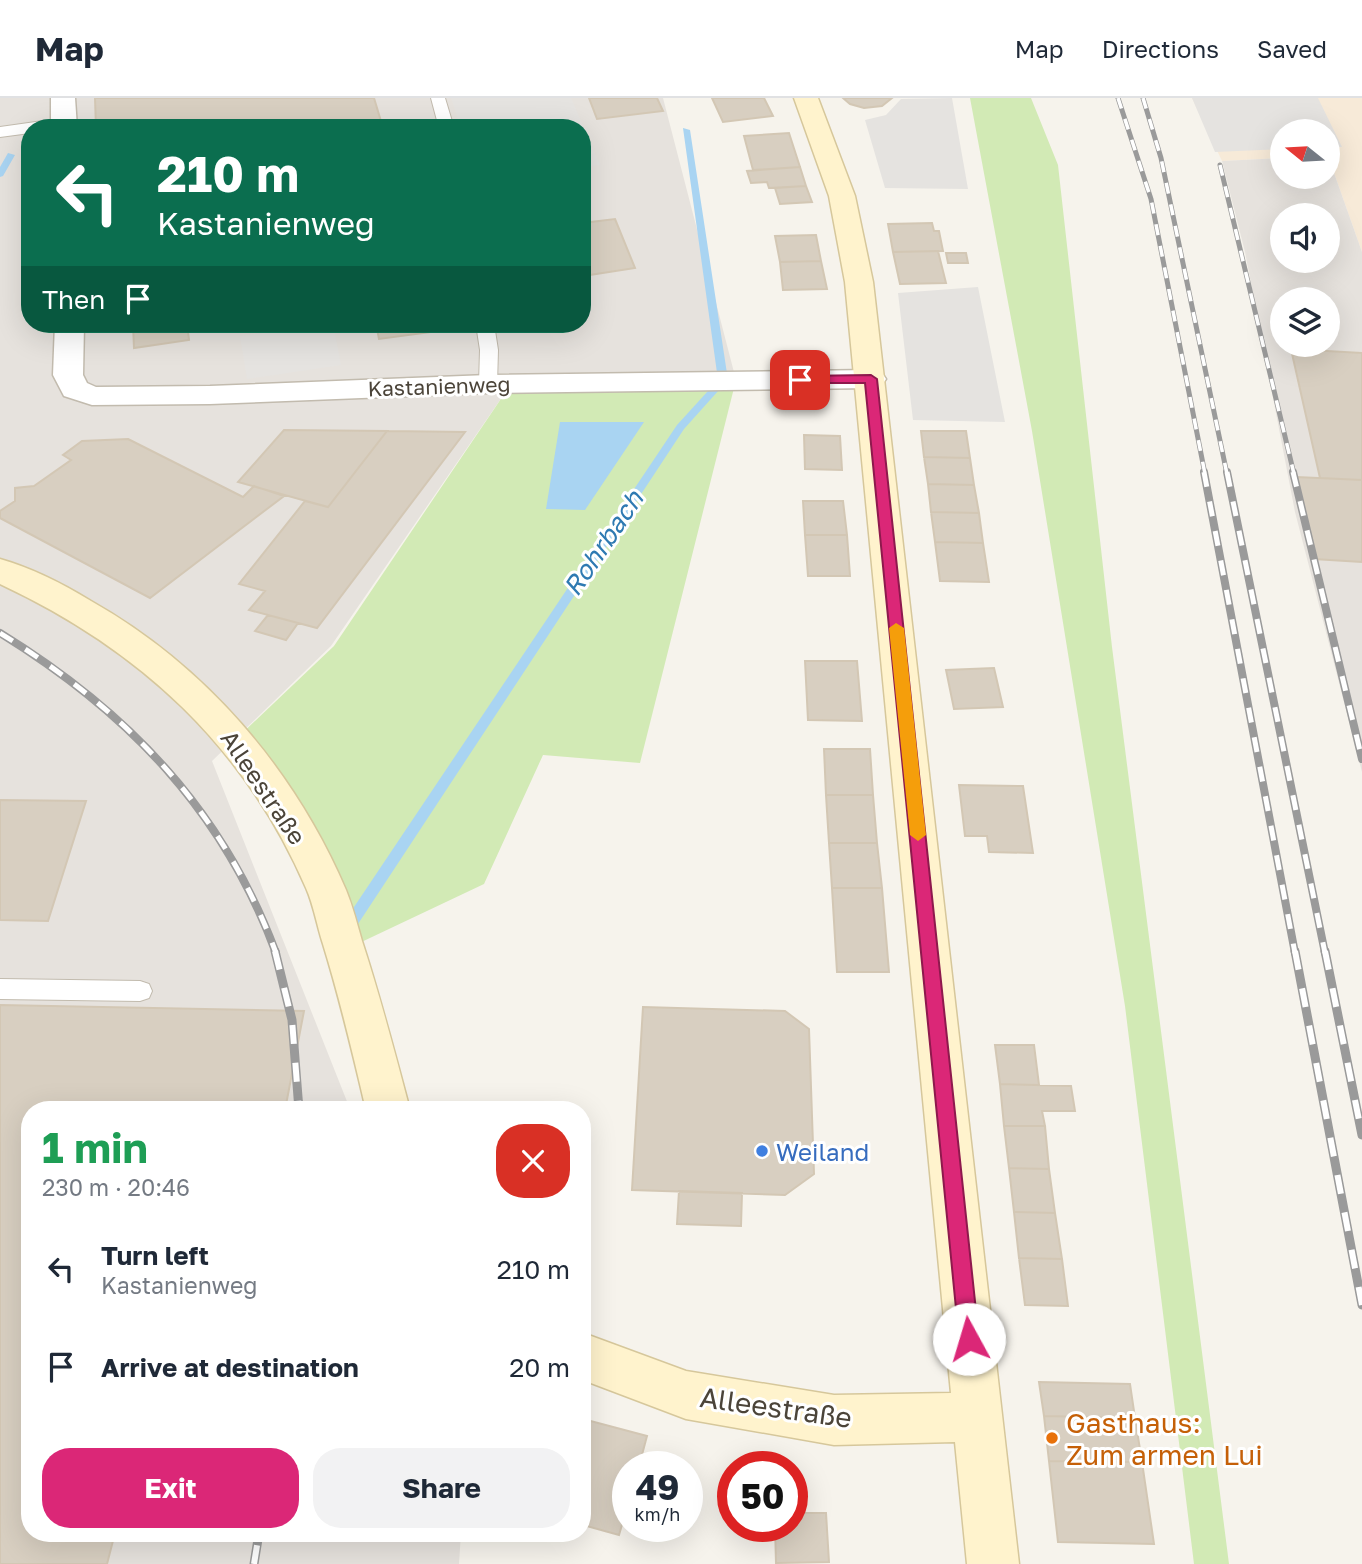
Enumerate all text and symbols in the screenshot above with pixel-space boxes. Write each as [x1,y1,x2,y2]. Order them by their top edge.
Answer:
text: Map [35,29,104,68]
text: Map [1015,34,1064,63]
text: Directions [1102,34,1219,63]
text: Saved [1257,34,1327,63]
north arrow [1270,119,1340,189]
map controls [1270,119,1340,357]
text: 210 m [157,144,299,203]
icon: left [42,147,133,238]
button: sound [1270,203,1340,273]
text: Kastanienweg [157,204,375,242]
icon: arrive [119,280,157,318]
text: Then [42,284,105,315]
button: layers [1270,287,1340,357]
pin [770,350,830,410]
icon: arrive [781,361,819,399]
street label: Kastanienweg [367,371,511,401]
water label: Rohrbach [557,484,650,601]
street label: Alleestraße [215,724,313,850]
text: 1 min [42,1122,148,1172]
button: close [496,1124,570,1198]
place label: Weiland [776,1137,869,1166]
marker: Weiland [754,1143,770,1159]
text: 230 m · 20:46 [42,1173,190,1201]
text: Turn left [101,1240,209,1271]
icon: left [42,1250,80,1288]
text: 210 m [497,1254,570,1285]
text: Kastanienweg [101,1271,257,1299]
position arrow [932,1302,1006,1376]
icon: arrive [42,1348,80,1386]
text: Arrive at destination [101,1352,359,1383]
text: 20 m [509,1352,570,1383]
street label: Alleestraße [698,1380,854,1434]
place label: Gasthaus: Zum armen Lui [1066,1406,1263,1471]
marker: Gasthaus: Zum armen Lui [1044,1430,1060,1446]
button: Exit [42,1448,299,1528]
button: Share [313,1448,570,1528]
speed limit sign: 50 [717,1451,808,1542]
text: 49 [635,1466,680,1508]
text: km/h [635,1503,680,1525]

